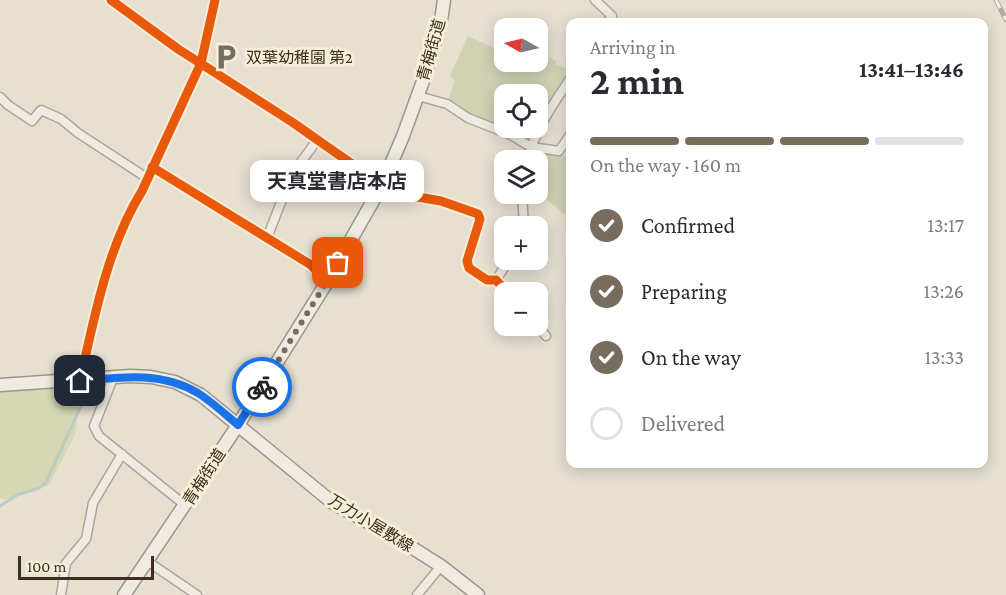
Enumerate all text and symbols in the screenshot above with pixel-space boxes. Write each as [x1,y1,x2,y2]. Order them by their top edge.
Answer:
street label: 青梅街道 [414,17,448,83]
north arrow [494,18,548,72]
map controls [494,18,548,336]
text: Arriving in [590,36,675,58]
parking icon: 双葉幼稚園 第2 [211,42,241,72]
place label: 双葉幼稚園 第2 [246,49,353,66]
text: 13:41–13:46 [859,57,964,82]
text: 2 min [590,59,684,102]
button: locate [494,84,548,138]
button: layers [494,150,548,204]
text: On the way · 160 m [590,154,741,176]
callout: 天真堂書店本店 [251,161,425,203]
text: 天真堂書店本店 [267,170,407,192]
icon: check [590,209,623,242]
text: Confirmed [641,213,735,238]
text: 13:17 [927,214,964,236]
button: + [494,216,548,270]
pin [312,237,363,288]
icon: bag [321,246,354,279]
icon: check [590,275,623,308]
text: Preparing [641,279,727,304]
text: 13:26 [924,280,964,302]
button: − [494,282,548,336]
icon: check [590,341,623,374]
text: On the way [641,345,741,370]
text: 13:33 [924,346,964,368]
pin [54,355,105,406]
courier [232,357,292,417]
icon: home [63,364,96,397]
icon: bike [246,371,279,404]
text: Delivered [641,411,725,436]
street label: 青梅街道 [179,446,229,508]
street label: 万力小屋敷線 [325,491,417,555]
scale bar [18,553,154,580]
text: 100 m [27,558,66,575]

